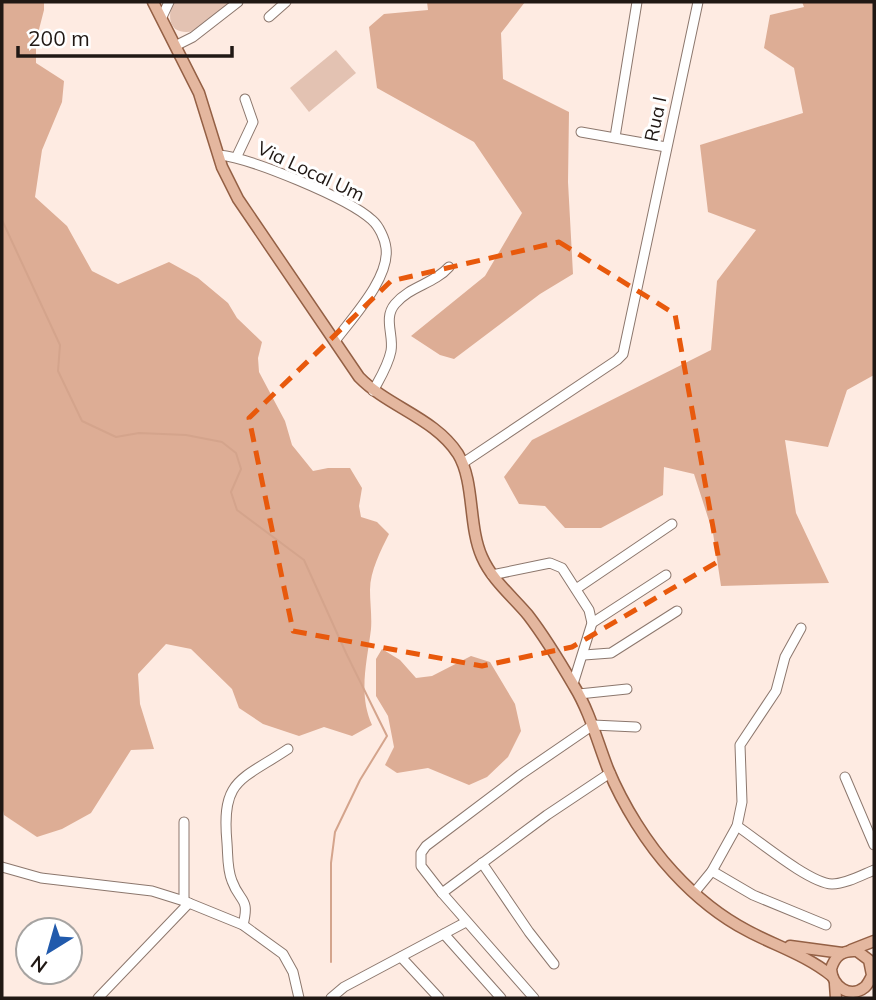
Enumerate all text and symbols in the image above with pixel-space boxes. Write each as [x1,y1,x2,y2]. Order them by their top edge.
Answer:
scale bar [18,14,231,58]
text: 200 m [28,25,90,51]
street label: Rua I [639,94,671,144]
street label: Via Local Um [253,136,369,206]
north arrow [14,916,84,986]
text: N [26,951,52,978]

